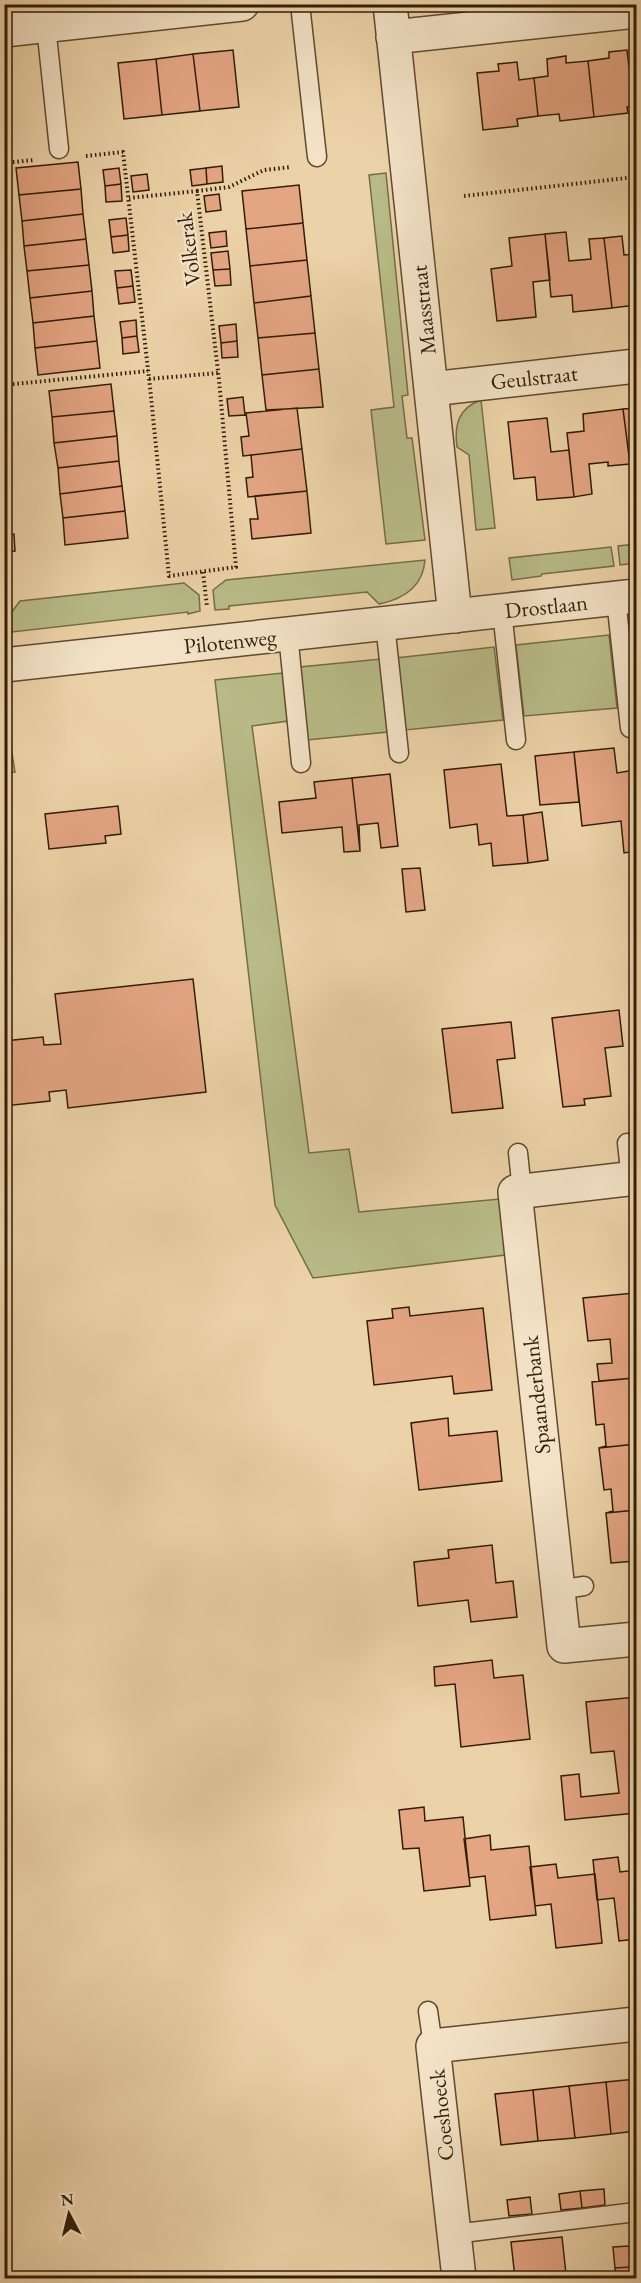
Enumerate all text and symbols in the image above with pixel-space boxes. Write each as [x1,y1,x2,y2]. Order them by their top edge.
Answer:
street label: Volkerak [170,210,207,287]
street label: Maasstraat [404,264,443,356]
street label: Geulstraat [489,359,579,396]
street label: Drostlaan [503,588,589,625]
street label: Pilotenweg [182,622,278,661]
street label: Spaanderbank [516,1334,557,1456]
street label: Coeshoeck [422,2067,461,2162]
north arrow [39,2184,99,2244]
text: N [60,2188,75,2211]

